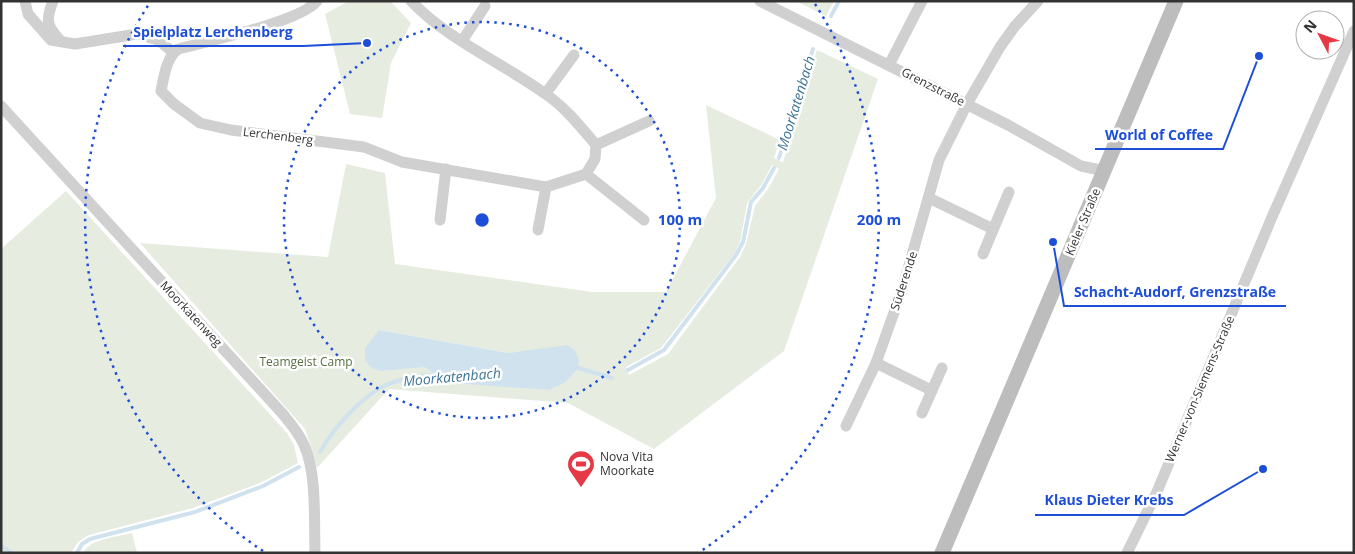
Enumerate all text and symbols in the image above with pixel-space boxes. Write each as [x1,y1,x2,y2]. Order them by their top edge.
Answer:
north arrow [1295,10,1345,60]
text: N [1299,16,1321,37]
callout: Spielplatz Lerchenberg [123,17,303,46]
text: Spielplatz Lerchenberg [133,22,293,41]
water label: Moorkatenbach [772,53,819,152]
street label: Grenzstraße [899,63,968,110]
callout: World of Coffee [1095,120,1223,149]
street label: Lerchenberg [242,123,315,148]
text: World of Coffee [1105,125,1213,144]
street label: Kieler Straße [1061,185,1104,258]
text: 100 m [658,209,702,229]
text: 200 m [857,209,901,229]
centre of rings [473,211,491,229]
street label: Süderende [886,249,921,313]
street label: Moorkatenweg [156,277,227,351]
callout: Schacht-Audorf, Grenzstraße [1064,277,1286,306]
text: Schacht-Audorf, Grenzstraße [1074,282,1276,301]
street label: Werner-von-Siemens-Straße [1161,313,1238,465]
park label: Teamgeist Camp [259,353,353,370]
water label: Moorkatenbach [402,363,502,390]
place label: Nova Vita Moorkate [600,448,654,479]
sports icon: Nova Vita Moorkate [566,449,596,488]
callout: Klaus Dieter Krebs [1035,486,1184,515]
text: Klaus Dieter Krebs [1045,490,1173,509]

